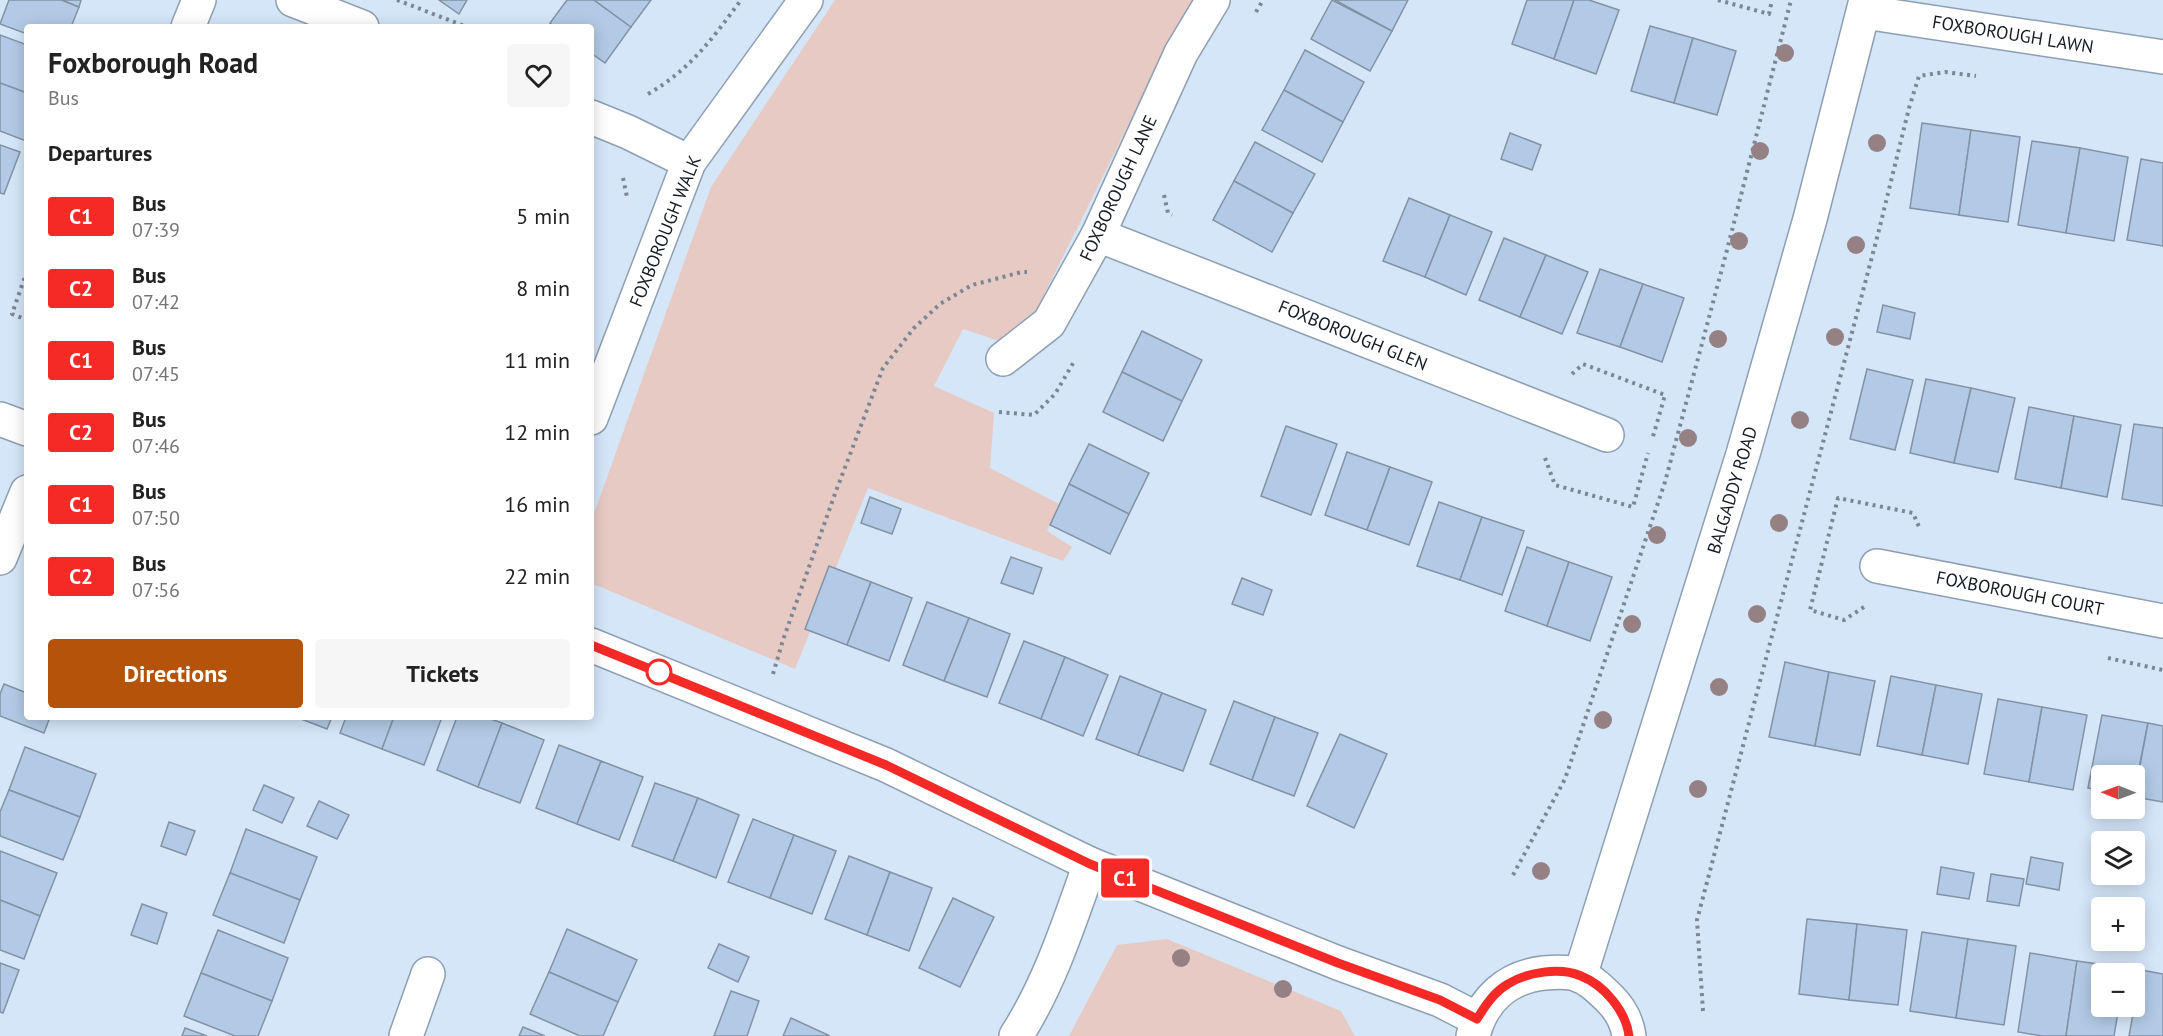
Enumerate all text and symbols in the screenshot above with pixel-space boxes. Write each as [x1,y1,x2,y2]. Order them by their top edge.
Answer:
street label: FOXBOROUGH LAWN [1931,10,2095,58]
text: Foxborough Road [48,44,258,81]
button: heart [507,44,570,107]
text: Bus [48,85,79,111]
street label: FOXBOROUGH LANE [1074,111,1162,265]
text: Departures [48,139,152,167]
street label: FOXBOROUGH WALK [624,152,706,310]
text: Bus [132,189,166,217]
text: 5 min [516,202,570,230]
text: C1 [69,203,93,230]
text: 07:39 [132,217,180,243]
text: Bus [132,261,166,289]
text: 8 min [516,274,570,302]
text: C2 [69,275,93,302]
text: 07:42 [132,289,180,315]
street label: FOXBOROUGH GLEN [1275,295,1431,375]
text: Bus [132,333,166,361]
text: 11 min [504,346,570,374]
text: C1 [69,347,93,374]
text: 07:45 [132,361,180,387]
text: Bus [132,405,166,433]
text: 12 min [504,418,570,446]
text: C2 [69,419,93,446]
street label: BALGADDY ROAD [1702,424,1762,556]
text: 07:46 [132,433,180,459]
text: Bus [132,477,166,505]
text: 16 min [504,490,570,518]
text: C1 [69,491,93,518]
text: 07:50 [132,505,180,531]
text: Bus [132,549,166,577]
text: 22 min [504,562,570,590]
text: C2 [69,563,93,590]
street label: FOXBOROUGH COURT [1934,565,2106,621]
text: 07:56 [132,577,180,603]
button: Directions [48,639,303,708]
button: Tickets [315,639,570,708]
unlabelled marker [646,659,672,685]
north arrow [2091,765,2145,819]
map controls [2091,765,2145,1017]
button: layers [2091,831,2145,885]
line badge: C1 [1098,858,1152,898]
text: C1 [1113,865,1137,892]
button: + [2091,897,2145,951]
button: − [2091,963,2145,1017]

